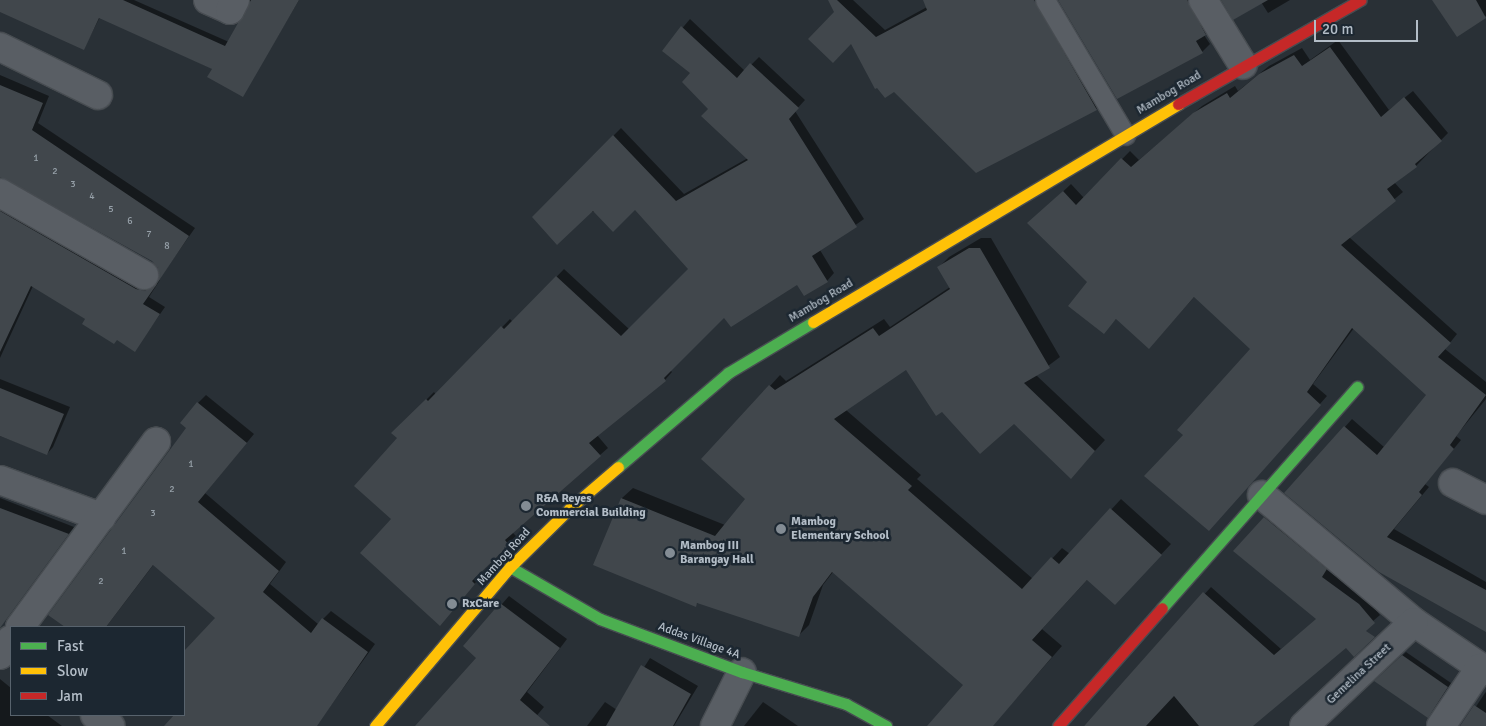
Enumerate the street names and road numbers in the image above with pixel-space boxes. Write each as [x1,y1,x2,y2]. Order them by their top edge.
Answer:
street label: Mambog Road [1134,68,1204,118]
street label: Mambog Road [786,276,856,326]
street label: Mambog Road [474,525,534,589]
street label: Addas Village 4A [656,620,742,662]
street label: Gemelina Street [1324,641,1394,707]

